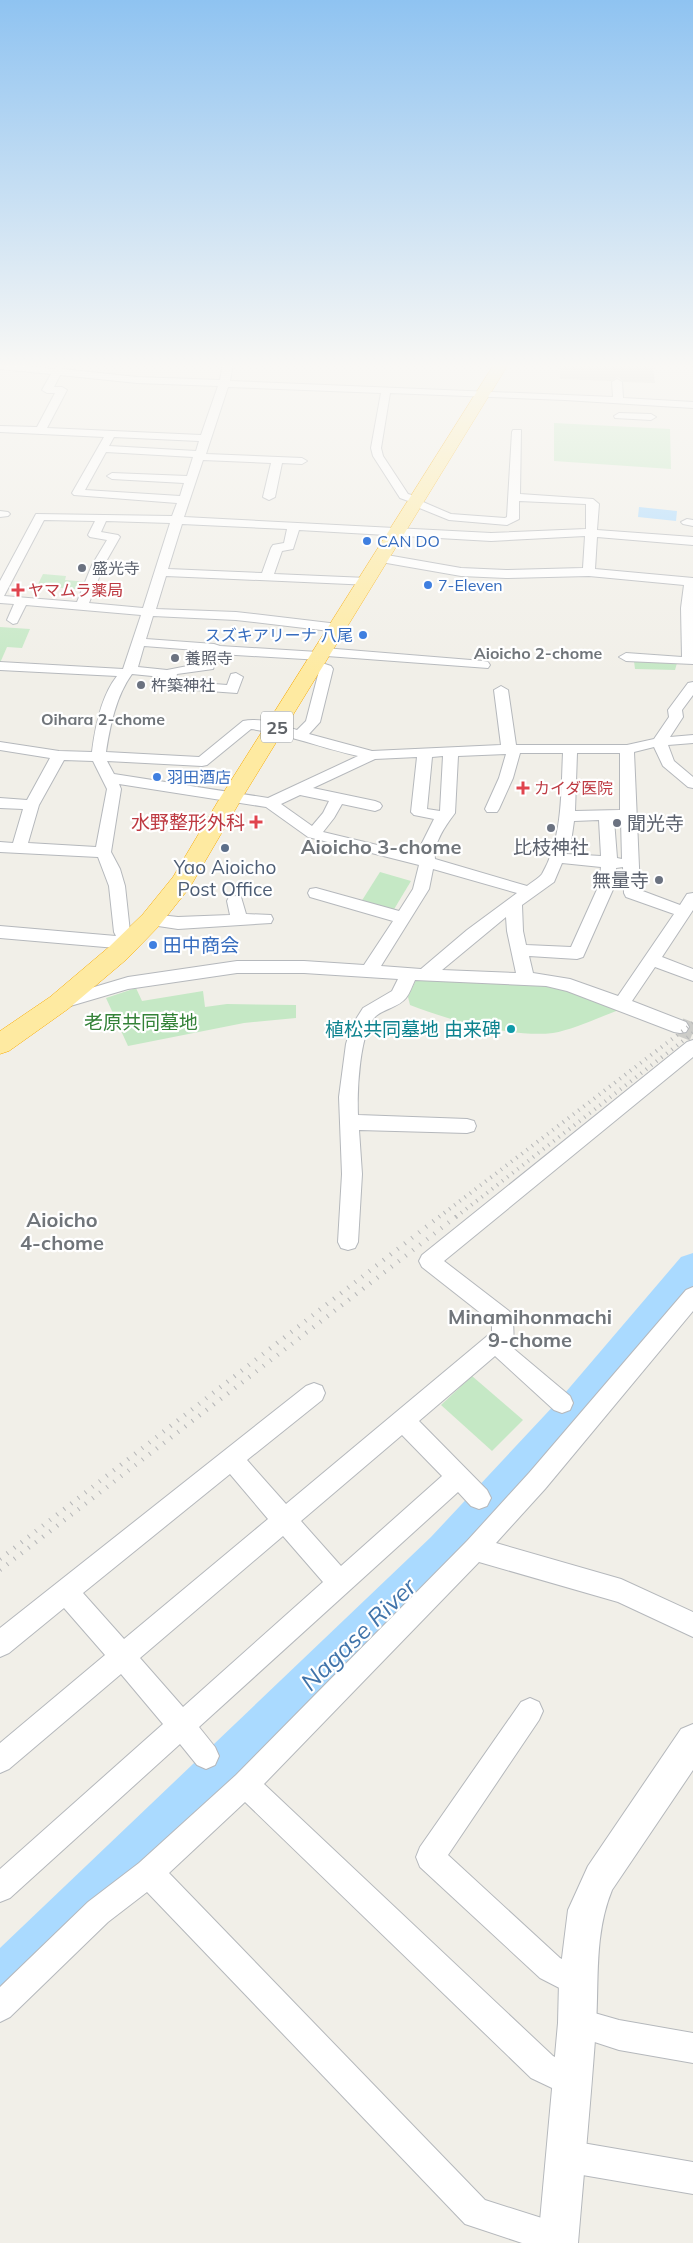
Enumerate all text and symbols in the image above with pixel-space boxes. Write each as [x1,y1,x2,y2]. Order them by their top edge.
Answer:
place label: CAN DO [377,531,440,551]
marker: CAN DO [361,535,373,547]
place label: 盛光寺 [92,558,140,578]
marker: 盛光寺 [76,562,88,574]
place label: 7-Eleven [438,575,503,595]
marker: 7-Eleven [422,579,434,591]
place label: ヤマムラ薬局 [28,580,123,600]
marker: ヤマムラ薬局 [12,584,24,596]
place label: スズキアリーナ 八尾 [205,625,353,645]
marker: スズキアリーナ 八尾 [357,629,369,641]
district label: Aioicho 2-chome [474,643,603,663]
place label: 養照寺 [185,648,233,668]
marker: 養照寺 [169,652,181,664]
place label: 杵築神社 [151,675,215,695]
marker: 杵築神社 [135,679,147,691]
district label: Oihara 2-chome [41,709,165,729]
road number: 25 [261,712,293,742]
place label: 羽田酒店 [167,767,231,787]
marker: 羽田酒店 [151,771,163,783]
place label: カイダ医院 [534,778,613,798]
marker: カイダ医院 [516,781,530,795]
place label: 水野整形外科 [131,810,245,834]
place label: 聞光寺 [627,811,684,835]
marker: 水野整形外科 [249,815,263,829]
marker: 聞光寺 [611,817,623,829]
marker: 比枝神社 [545,822,557,834]
district label: Aioicho 3-chome [301,834,461,859]
place label: 比枝神社 [513,835,589,859]
marker: Yao Aioicho Post Office [219,842,231,854]
place label: Yao Aioicho Post Office [173,855,276,901]
place label: 無量寺 [592,868,649,892]
marker: 無量寺 [653,874,665,886]
place label: 田中商会 [163,933,239,957]
marker: 田中商会 [147,939,159,951]
park label: 老原共同墓地 [84,1010,198,1034]
place label: 植松共同墓地 由来碑 [325,1017,501,1041]
marker: 植松共同墓地 由来碑 [505,1023,517,1035]
district label: Aioicho 4-chome [20,1207,104,1255]
district label: Minamihonmachi 9-chome [448,1304,612,1352]
water label: Nagase River [294,1571,423,1697]

